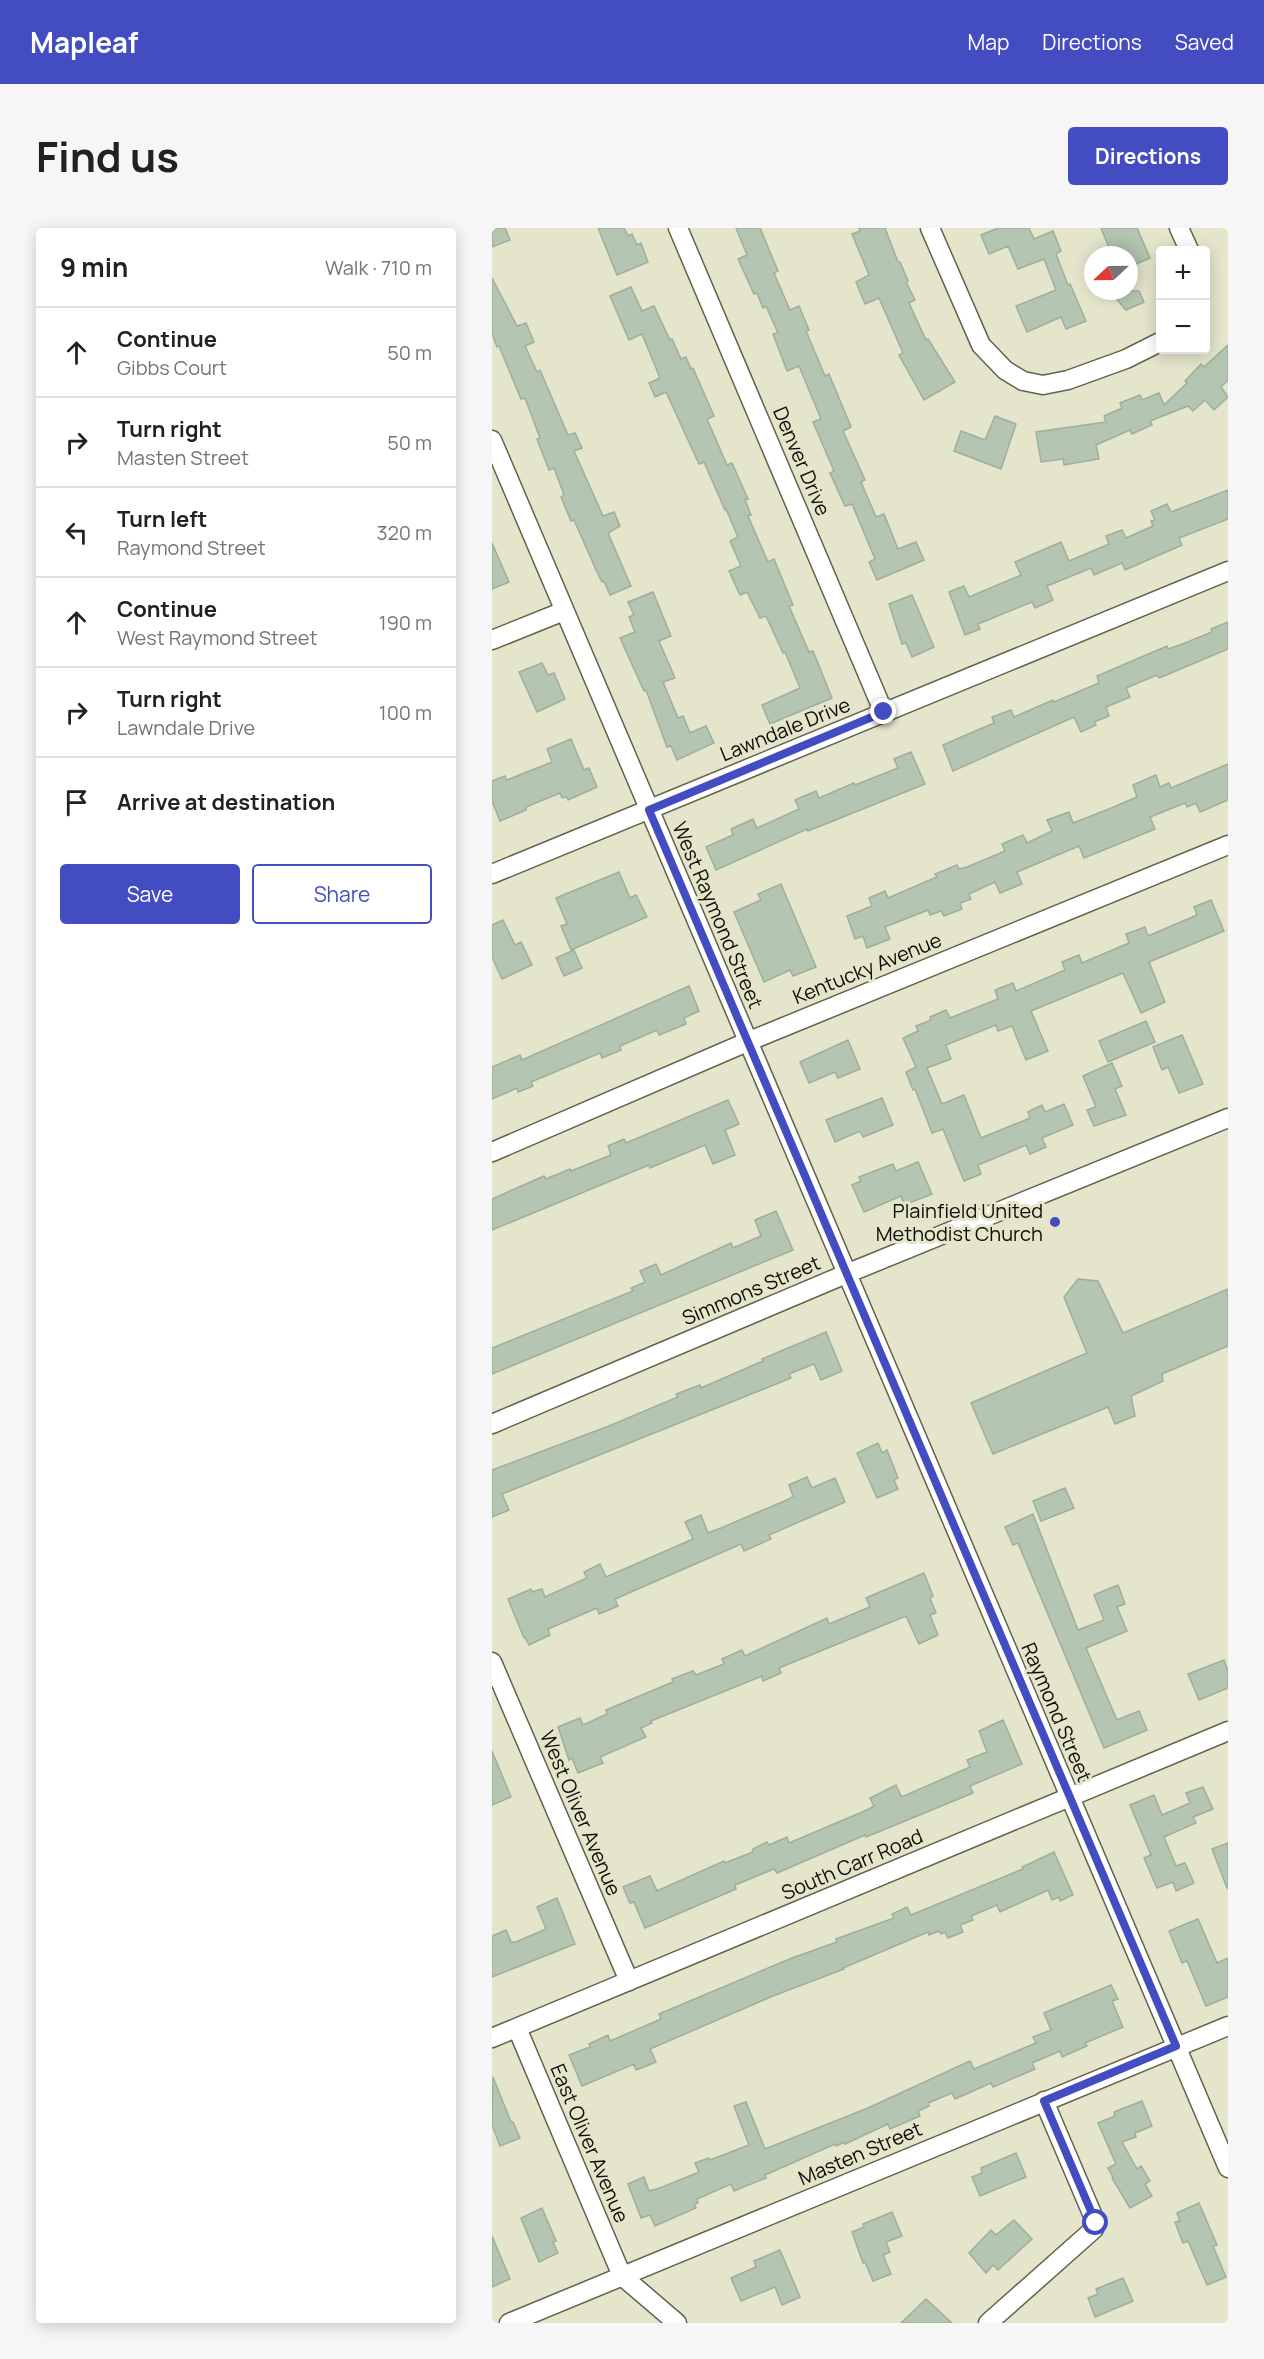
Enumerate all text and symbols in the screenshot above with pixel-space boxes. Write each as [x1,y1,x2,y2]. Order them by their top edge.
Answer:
text: Mapleaf [30,23,138,61]
text: Map [968,28,1009,56]
text: Directions [1042,28,1142,56]
text: Saved [1175,28,1234,56]
text: Find us [36,127,179,185]
button: Directions [1068,127,1228,185]
north arrow [1084,246,1138,300]
map controls [1156,246,1210,354]
button: + [1156,246,1210,300]
text: 9 min [60,249,128,285]
text: Walk · 710 m [325,254,432,281]
button: − [1156,300,1210,354]
text: Continue [117,324,217,354]
icon: ahead [60,336,93,369]
text: 50 m [387,339,432,366]
text: Gibbs Court [117,354,227,381]
street label: Denver Drive [767,402,837,520]
text: Turn right [117,414,222,444]
icon: right [60,426,93,459]
text: 50 m [387,429,432,456]
text: Masten Street [117,444,249,471]
text: Turn left [117,504,207,534]
icon: left [60,516,93,549]
text: 320 m [376,519,432,546]
text: Raymond Street [117,534,266,561]
text: Continue [117,594,217,624]
icon: ahead [60,606,93,639]
text: 190 m [379,609,432,636]
text: West Raymond Street [117,624,318,651]
text: Turn right [117,684,222,714]
street label: Lawndale Drive [716,691,854,767]
icon: right [60,696,93,729]
route end [870,698,896,724]
text: 100 m [379,699,432,726]
text: Lawndale Drive [117,714,255,741]
icon: arrive [60,786,93,819]
text: Arrive at destination [117,787,335,817]
street label: West Raymond Street [666,817,770,1013]
button: Save [60,864,240,924]
button: Share [252,864,432,924]
street label: Kentucky Avenue [789,926,945,1010]
place label: Plainfield United Methodist Church [876,1197,1043,1247]
marker: Plainfield United Methodist Church [1048,1215,1062,1229]
street label: Simmons Street [678,1249,824,1331]
street label: Raymond Street [1016,1638,1098,1786]
street label: West Oliver Avenue [534,1726,628,1900]
street label: South Carr Road [777,1822,927,1906]
street label: East Oliver Avenue [544,2059,636,2227]
street label: Masten Street [794,2115,926,2191]
route start [1082,2209,1108,2235]

